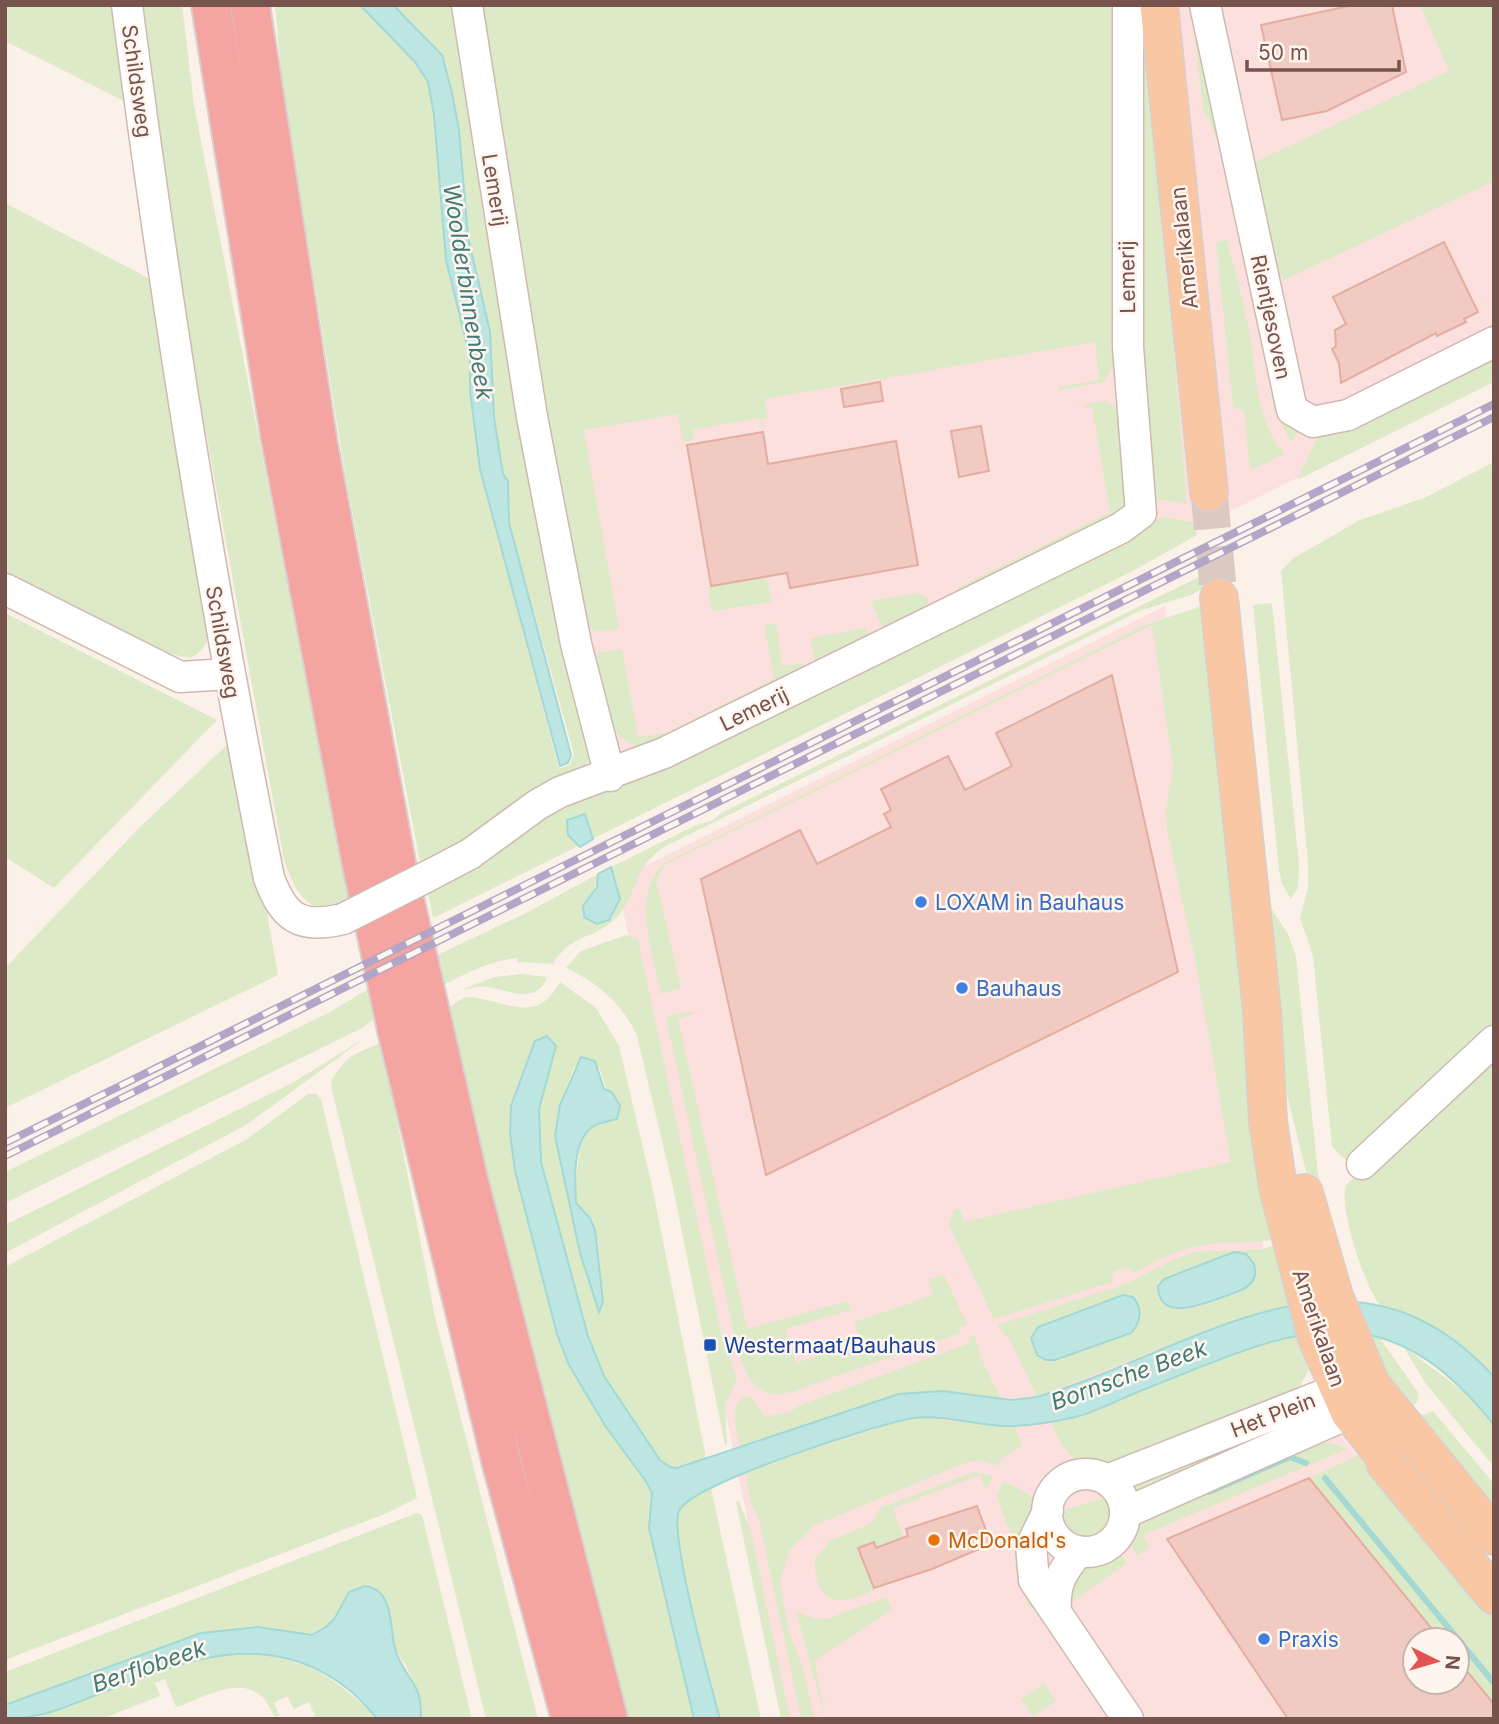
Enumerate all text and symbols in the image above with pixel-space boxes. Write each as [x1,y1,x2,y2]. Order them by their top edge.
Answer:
street label: Schildsweg [117,23,157,139]
scale bar [1247,28,1399,72]
text: 50 m [1258,40,1308,65]
street label: Lemerij [477,152,513,228]
water label: Woolderbinnenbeek [437,182,499,402]
street label: Amerikalaan [1165,186,1203,310]
street label: Lemerij [1114,240,1140,314]
street label: Rientjesoven [1246,252,1296,382]
street label: Schildsweg [201,584,245,700]
street label: Lemerij [716,682,792,736]
place label: LOXAM in Bauhaus [935,890,1124,915]
marker: LOXAM in Bauhaus [913,894,929,910]
place label: Bauhaus [976,976,1062,1001]
marker: Bauhaus [954,980,970,996]
street label: Amerikalaan [1287,1266,1351,1390]
place label: Westermaat/Bauhaus [724,1333,936,1358]
water label: Bornsche Beek [1047,1334,1211,1416]
marker: Westermaat/Bauhaus [702,1337,718,1353]
street label: Het Plein [1227,1387,1319,1443]
place label: McDonald's [948,1528,1066,1553]
marker: McDonald's [926,1532,942,1548]
north arrow [1401,1626,1471,1696]
place label: Praxis [1278,1627,1339,1652]
marker: Praxis [1256,1631,1272,1647]
water label: Berflobeek [88,1633,210,1699]
text: N [1440,1654,1465,1671]

